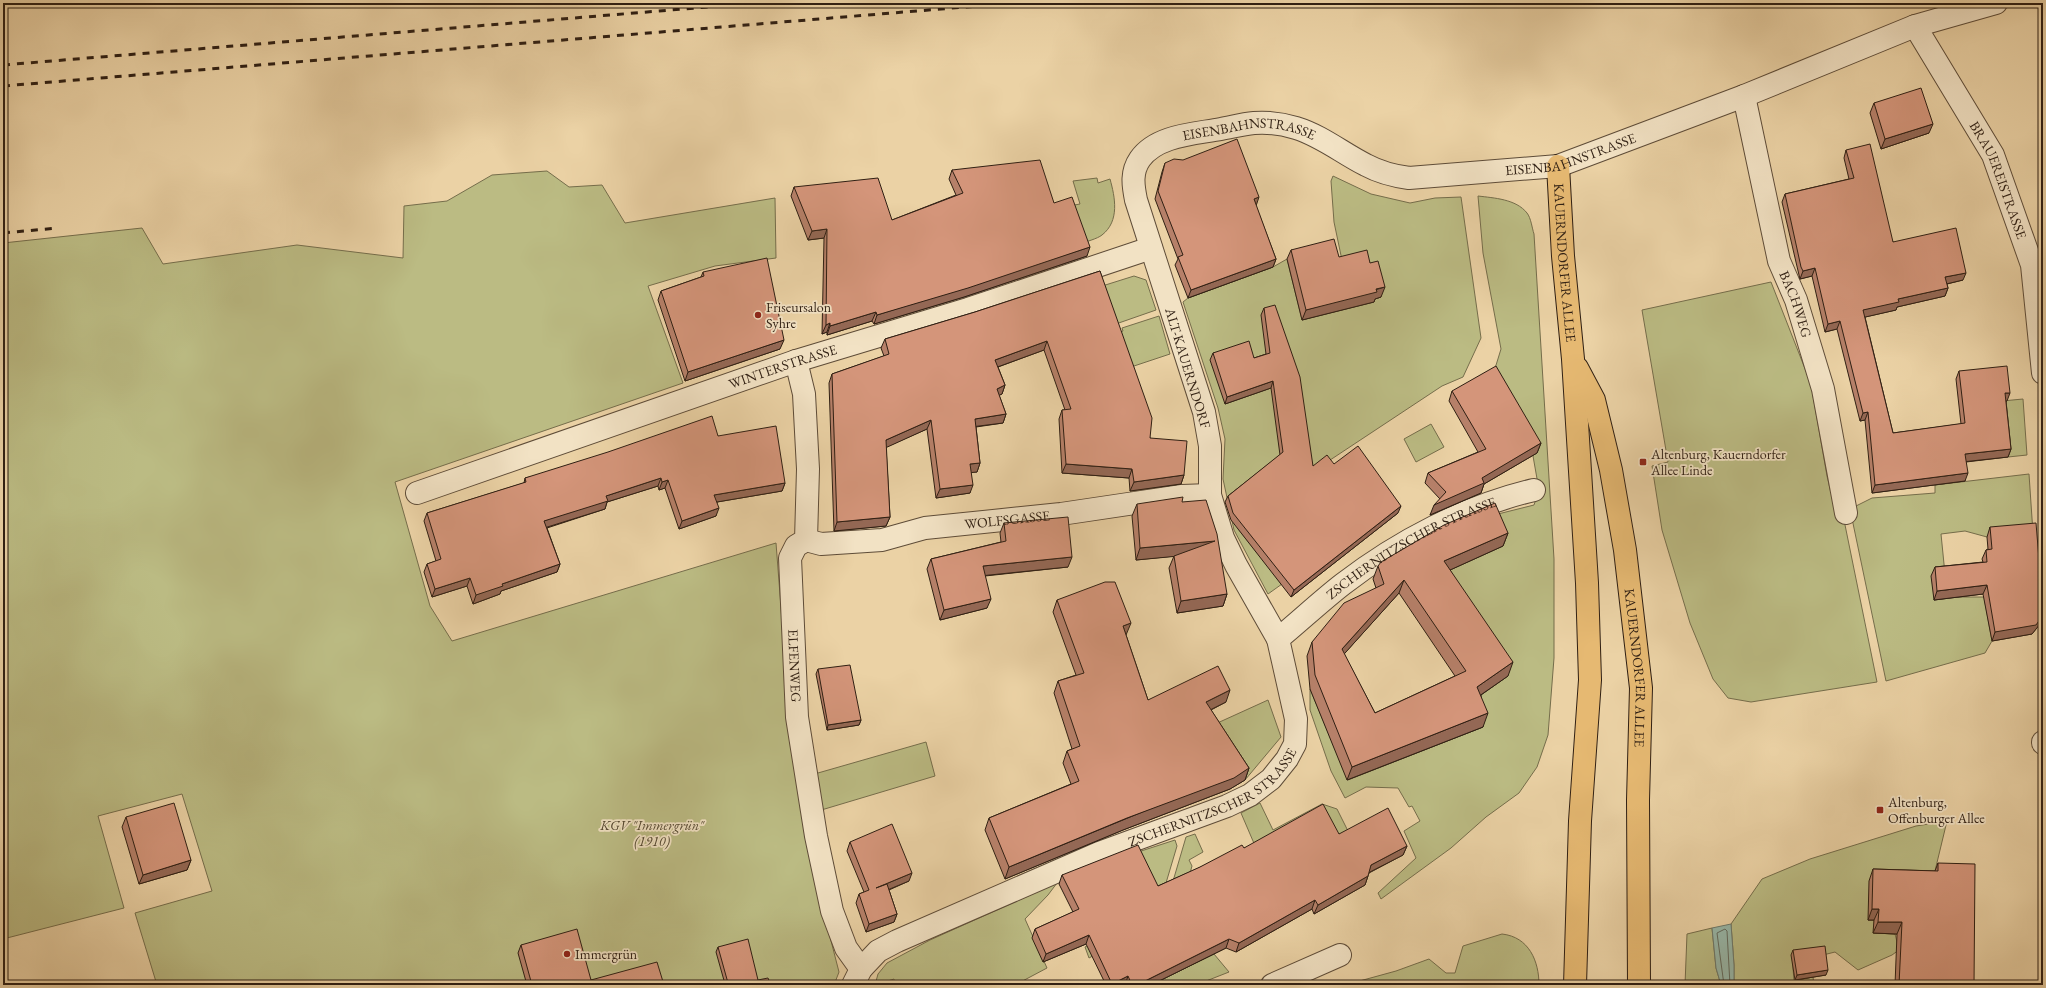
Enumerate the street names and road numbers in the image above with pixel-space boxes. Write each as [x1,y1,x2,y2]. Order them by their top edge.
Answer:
street label: EISENBAHNSTRASSE [1181,114,1319,144]
street label: BRAUEREISTRASSE [1966,118,2031,241]
street label: EISENBAHNSTRASSE [1504,128,1638,179]
street label: KAUERNDORFER ALLEE [1550,183,1580,343]
street label: BACHWEG [1775,268,1816,340]
street label: ALT-KAUERNDORF [1161,304,1215,431]
street label: WINTERSTRASSE [726,340,839,393]
street label: ZSCHERNITZSCHER STRASSE [1322,493,1498,603]
street label: WOLFSGASSE [964,506,1051,533]
street label: KAUERNDORFER ALLEE [1621,587,1650,748]
street label: ELFENWEG [784,629,805,703]
street label: ZSCHERNITZSCHER STRASSE [1126,745,1300,850]

